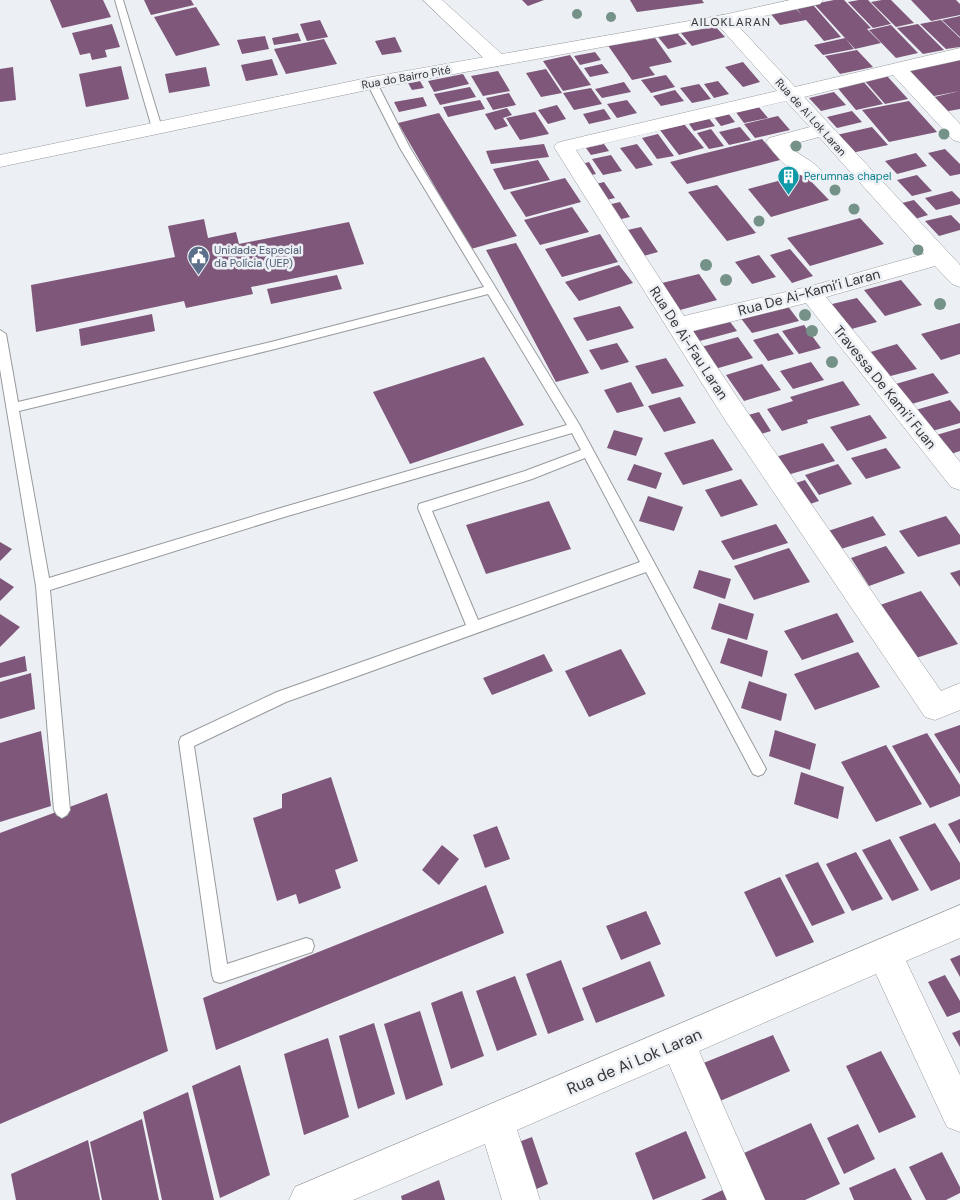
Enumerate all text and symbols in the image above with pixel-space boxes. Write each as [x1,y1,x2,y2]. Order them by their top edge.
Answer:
district label: AILOKLARAN [691,14,771,30]
street label: Rua do Bairro Pité [360,62,452,92]
street label: Rua de Ai Lok Laran [773,75,849,159]
building icon: Perumnas chapel [776,164,800,195]
place label: Perumnas chapel [804,169,891,183]
place label: Unidade Especial da Polícia (UEP) [214,243,301,270]
public building icon: Unidade Especial da Polícia (UEP) [186,244,210,275]
street label: Rua De Ai-Kami’i Laran [736,264,882,320]
street label: Rua De Ai-Fau Laran [646,283,732,403]
street label: Travessa De Kami’i Fuan [830,322,940,452]
street label: Rua de Ai Lok Laran [564,1024,705,1099]

